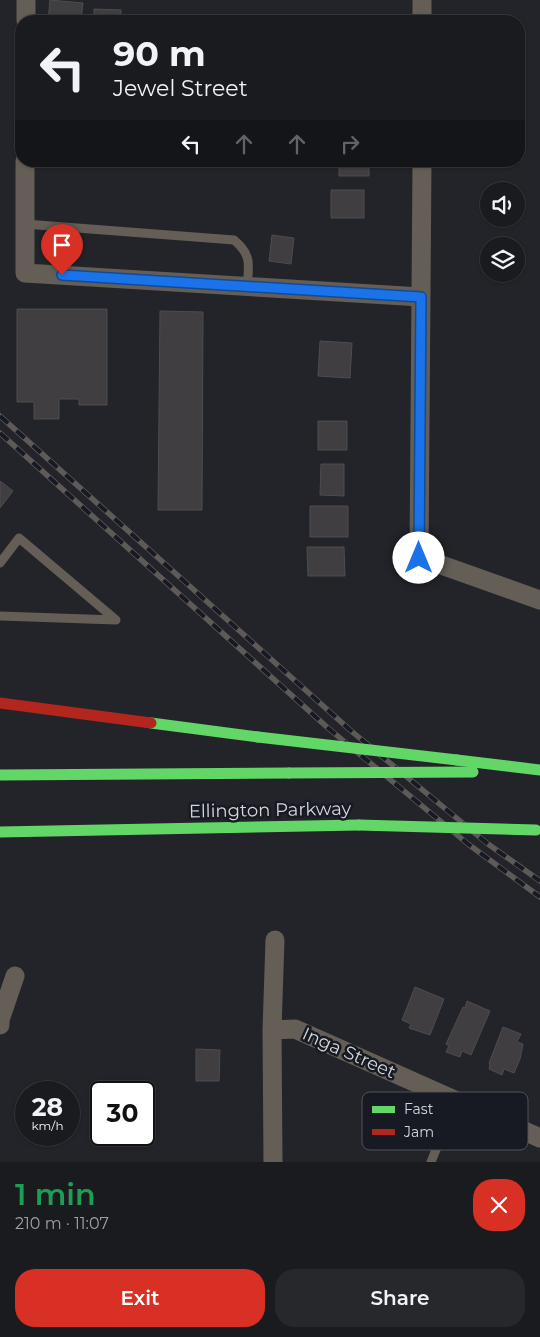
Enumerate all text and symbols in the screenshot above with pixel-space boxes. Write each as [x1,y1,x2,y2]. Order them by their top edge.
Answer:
text: 90 m [113,32,206,75]
icon: left [30,35,95,100]
text: Jewel Street [113,75,248,102]
icon: left [177,130,205,158]
icon: ahead [230,130,258,158]
icon: ahead [283,130,311,158]
icon: right [336,130,364,158]
map controls [480,182,525,282]
button: sound [480,182,525,227]
pin [41,224,83,275]
icon: arrive [48,231,76,259]
button: layers [480,237,525,282]
position arrow [392,531,444,583]
street label: Ellington Parkway [189,798,352,822]
street label: Inga Street [299,1023,399,1083]
speed limit sign: 30 [90,1081,155,1146]
text: 28 [32,1092,63,1122]
legend [362,1092,528,1150]
text: Fast [404,1100,434,1118]
text: km/h [31,1118,64,1133]
text: Jam [403,1123,434,1141]
text: 1 min [15,1176,96,1213]
button: close [473,1179,525,1231]
text: 210 m · 11:07 [15,1214,109,1233]
button: Exit [15,1269,265,1327]
button: Share [275,1269,525,1327]

